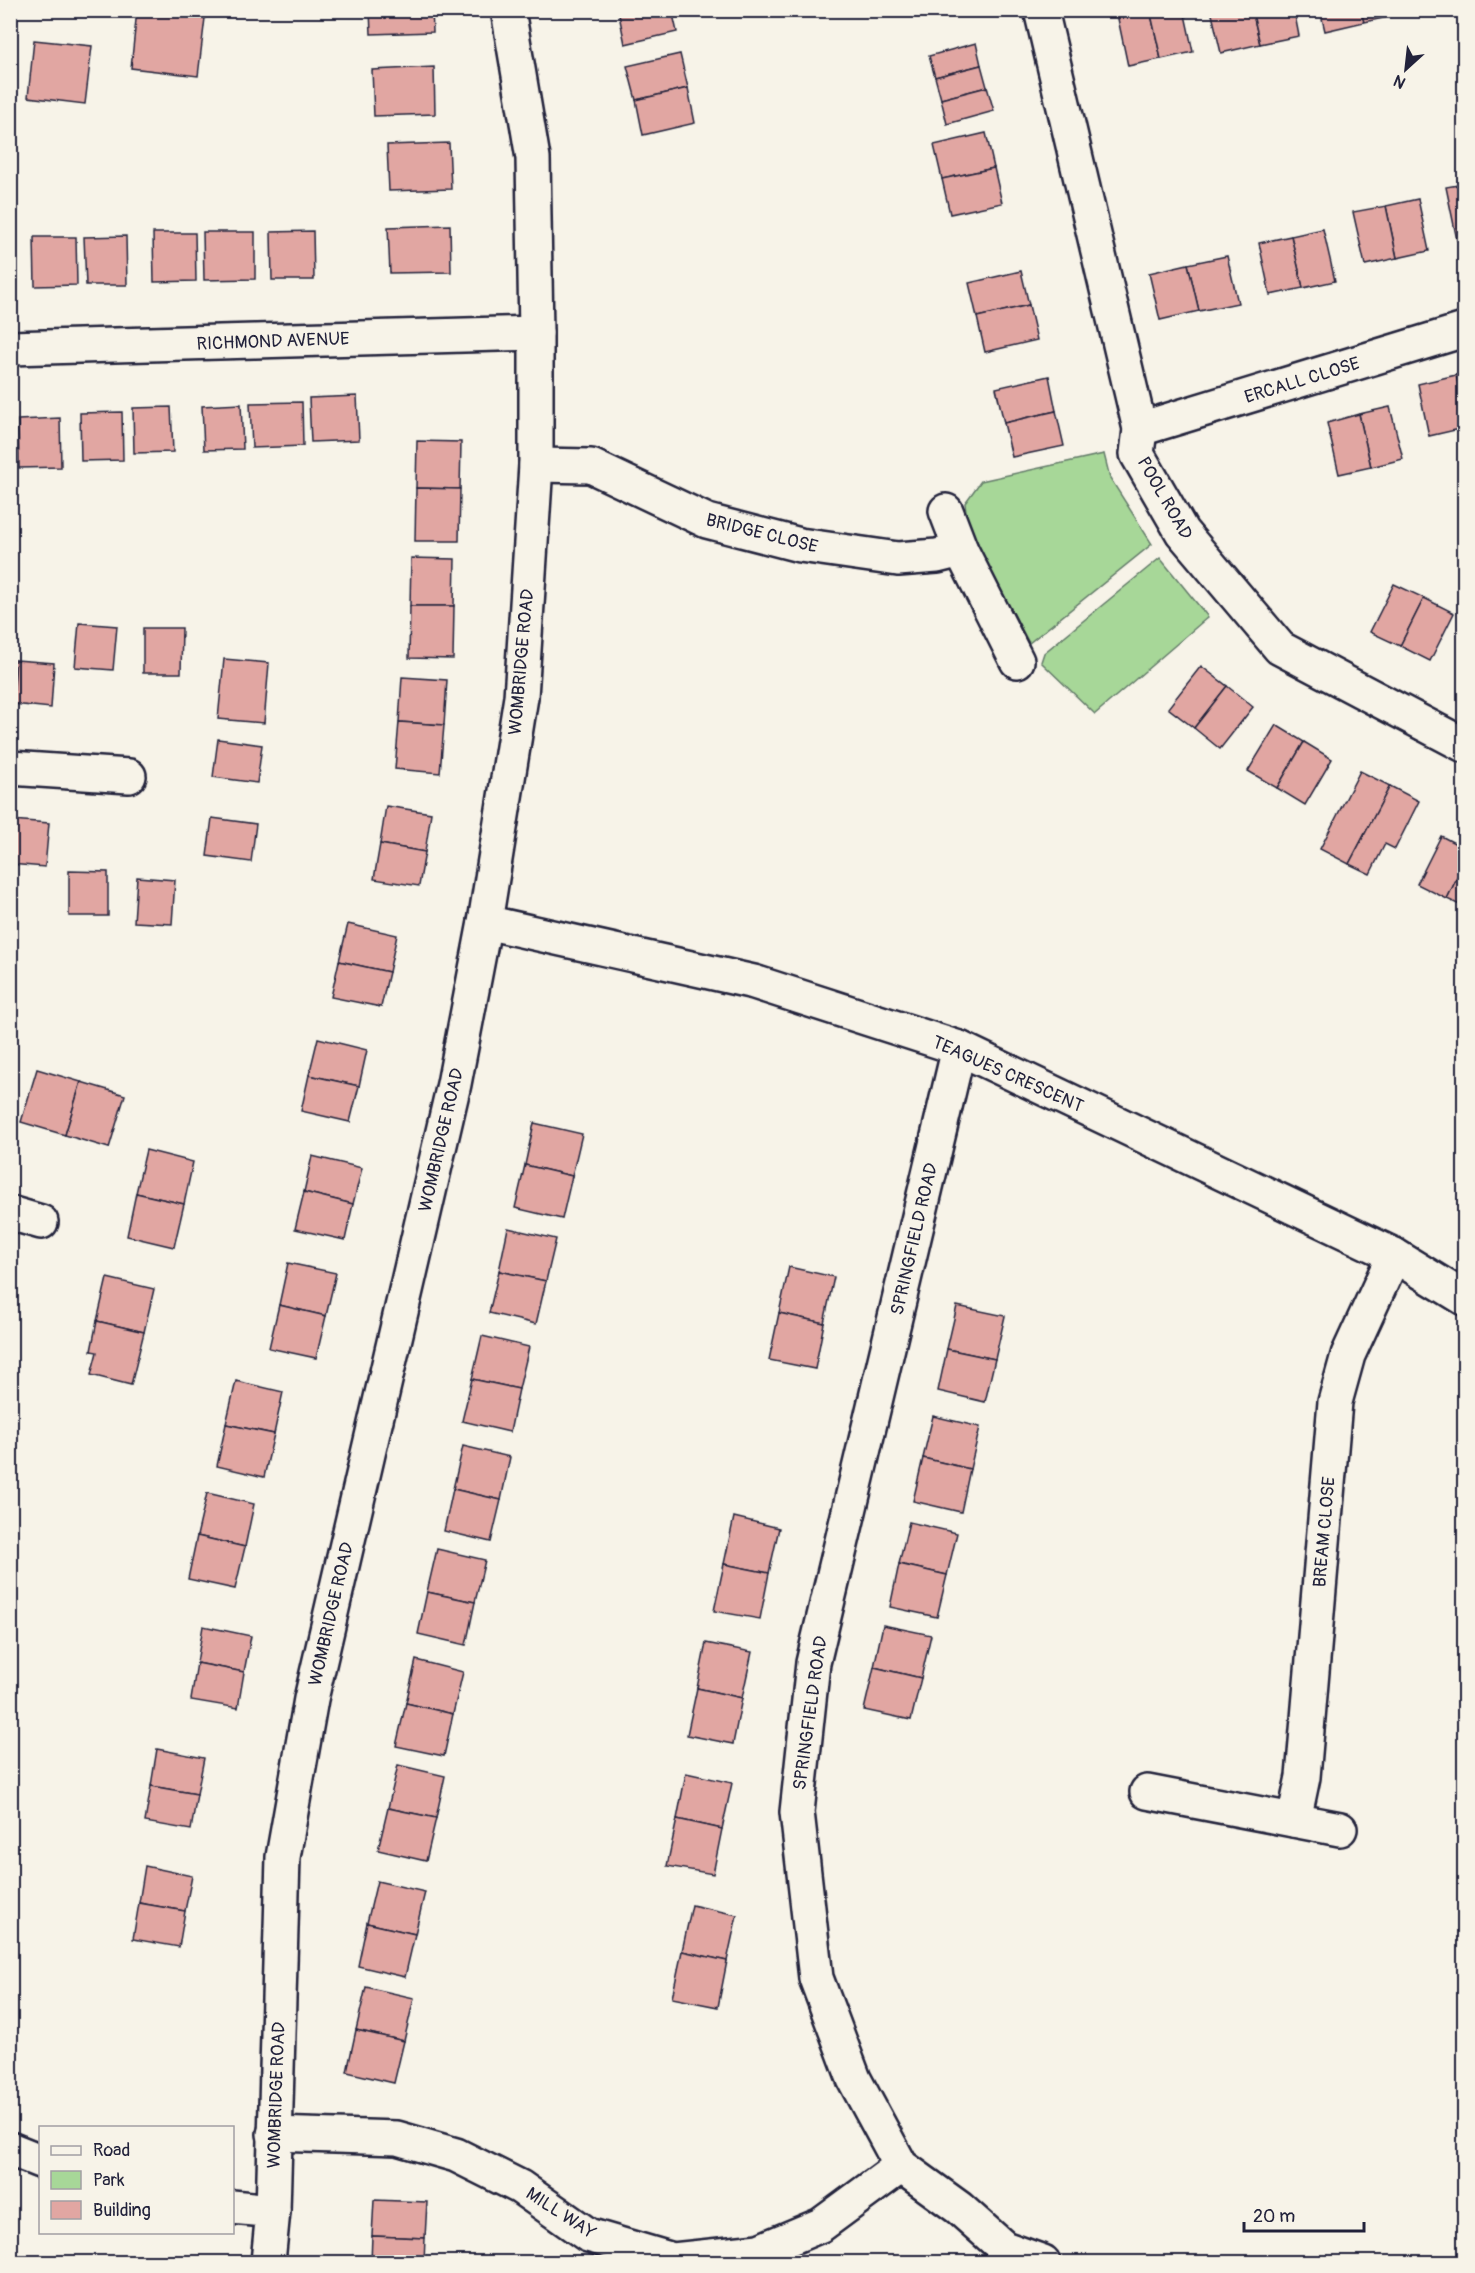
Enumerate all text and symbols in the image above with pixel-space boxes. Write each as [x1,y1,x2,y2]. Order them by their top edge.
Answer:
north arrow [1376,39,1436,99]
text: N [1390,70,1409,93]
street label: RICHMOND AVENUE [196,327,350,356]
street label: ERCALL CLOSE [1242,352,1363,409]
street label: POOL ROAD [1132,453,1197,544]
street label: BRIDGE CLOSE [703,508,820,559]
street label: WOMBRIDGE ROAD [504,588,539,736]
street label: TEAGUES CRESCENT [929,1031,1087,1118]
street label: WOMBRIDGE ROAD [414,1066,469,1214]
street label: SPRINGFIELD ROAD [886,1161,943,1317]
street label: BREAM CLOSE [1308,1476,1341,1588]
street label: WOMBRIDGE ROAD [304,1540,359,1688]
street label: SPRINGFIELD ROAD [788,1634,833,1792]
street label: WOMBRIDGE ROAD [262,2021,291,2169]
legend [39,2126,234,2234]
text: Road [93,2139,130,2162]
text: Park [93,2169,125,2192]
street label: MILL WAY [521,2182,600,2245]
scale bar [1244,2195,1364,2233]
text: Building [93,2199,151,2222]
text: 20 m [1253,2205,1295,2228]

